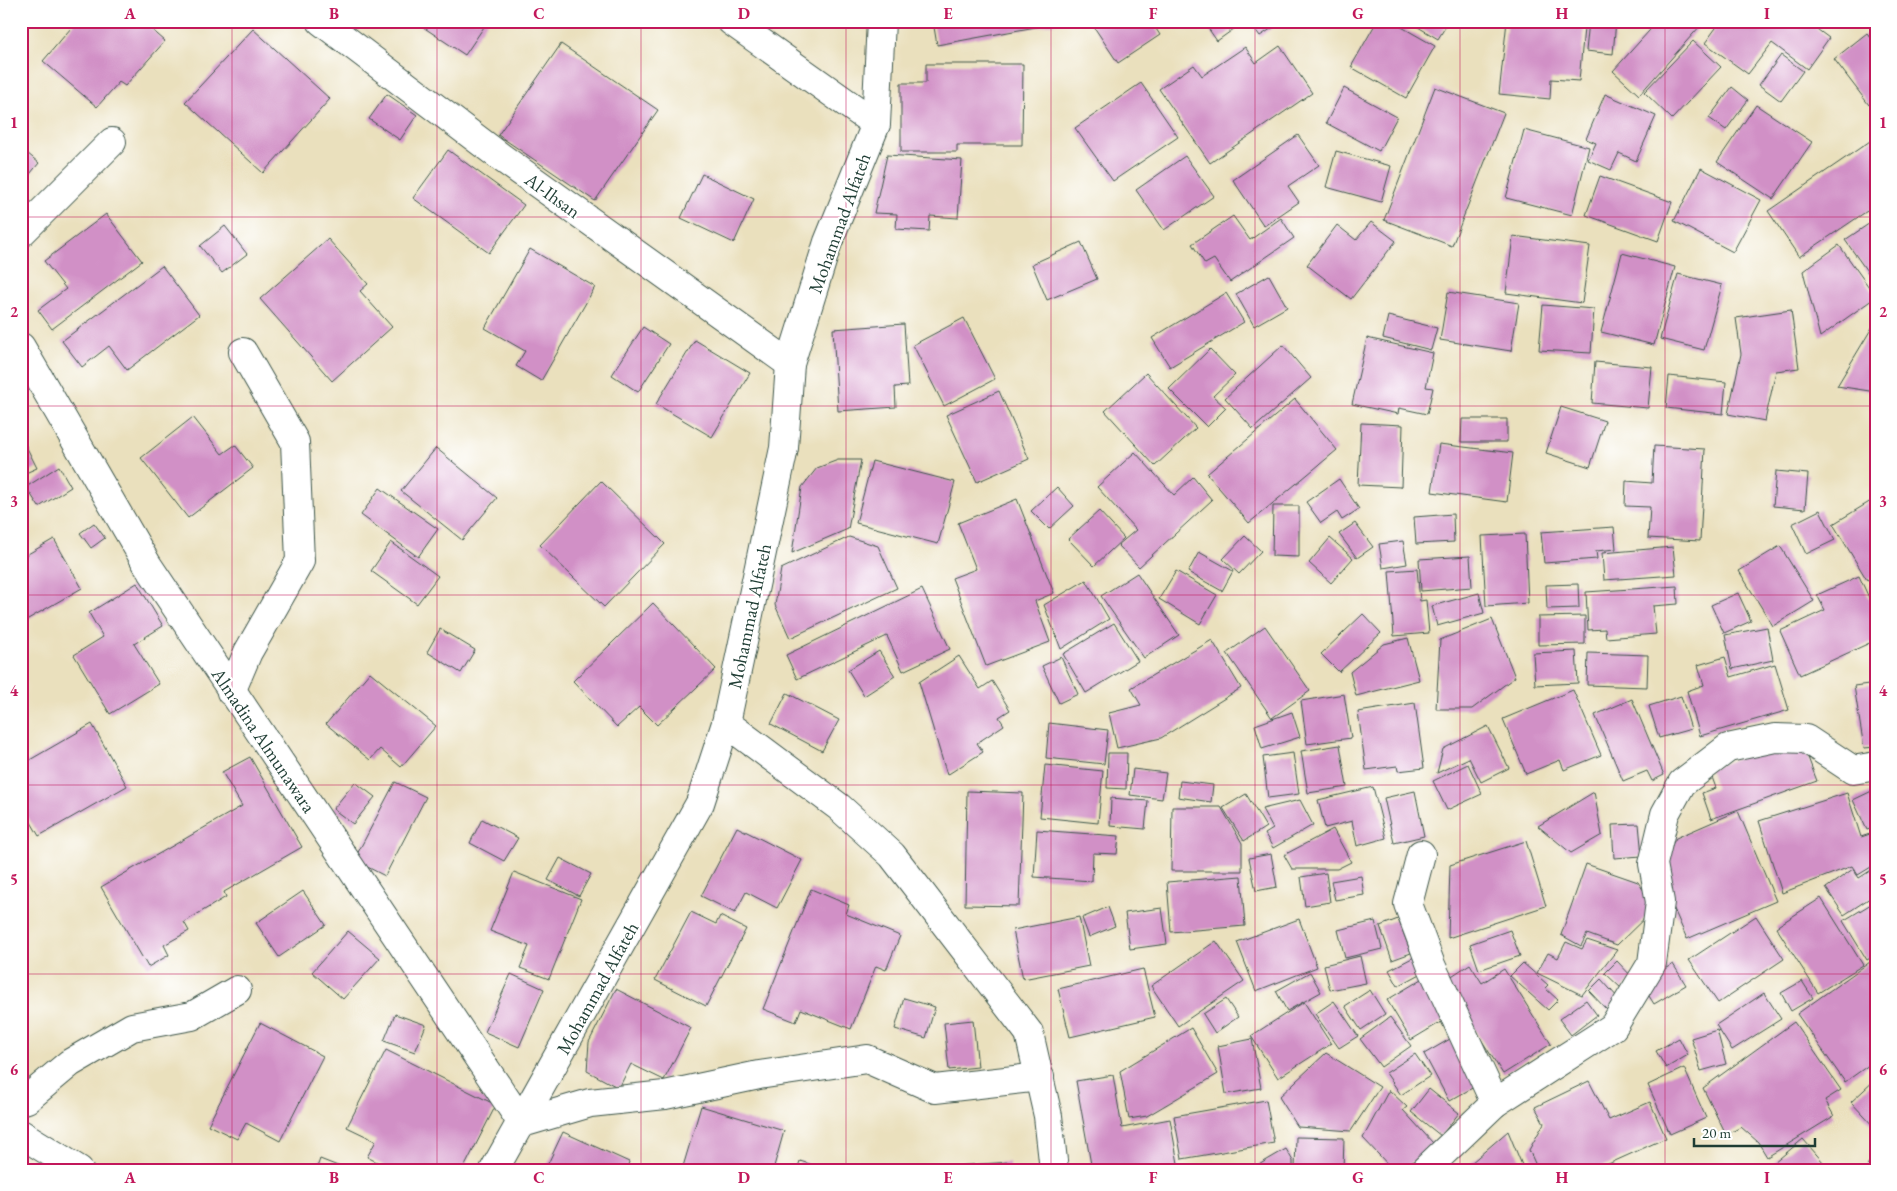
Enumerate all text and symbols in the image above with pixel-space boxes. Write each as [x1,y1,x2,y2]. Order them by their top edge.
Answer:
text: A [123,3,136,24]
text: B [329,3,339,24]
text: C [533,3,545,24]
text: D [738,3,750,24]
text: E [943,3,953,24]
text: F [1149,3,1158,24]
text: G [1352,3,1364,24]
text: H [1556,3,1569,24]
text: I [1764,3,1770,24]
text: 1 [10,112,18,133]
text: 1 [1879,112,1887,133]
street label: Mohammad Alfateh [802,149,877,297]
street label: Al-Ihsan [519,166,586,224]
text: 2 [10,301,19,322]
text: 2 [1879,301,1888,322]
text: 3 [10,491,18,512]
text: 3 [1879,491,1887,512]
street label: Mohammad Alfateh [722,541,777,691]
street label: Almadina Almunawara [205,662,322,818]
text: 4 [10,680,19,701]
text: 4 [1879,680,1888,701]
text: 5 [10,869,18,890]
text: 5 [1879,869,1887,890]
street label: Mohammad Alfateh [551,917,644,1059]
text: 6 [10,1059,19,1080]
text: 6 [1879,1059,1888,1080]
scale bar [1694,1116,1816,1148]
text: 20 m [1702,1123,1731,1142]
text: A [123,1167,136,1188]
text: B [329,1167,339,1188]
text: C [533,1167,545,1188]
text: D [738,1167,750,1188]
text: E [943,1167,953,1188]
text: F [1149,1167,1158,1188]
text: G [1352,1167,1364,1188]
text: H [1556,1167,1569,1188]
text: I [1764,1167,1770,1188]

